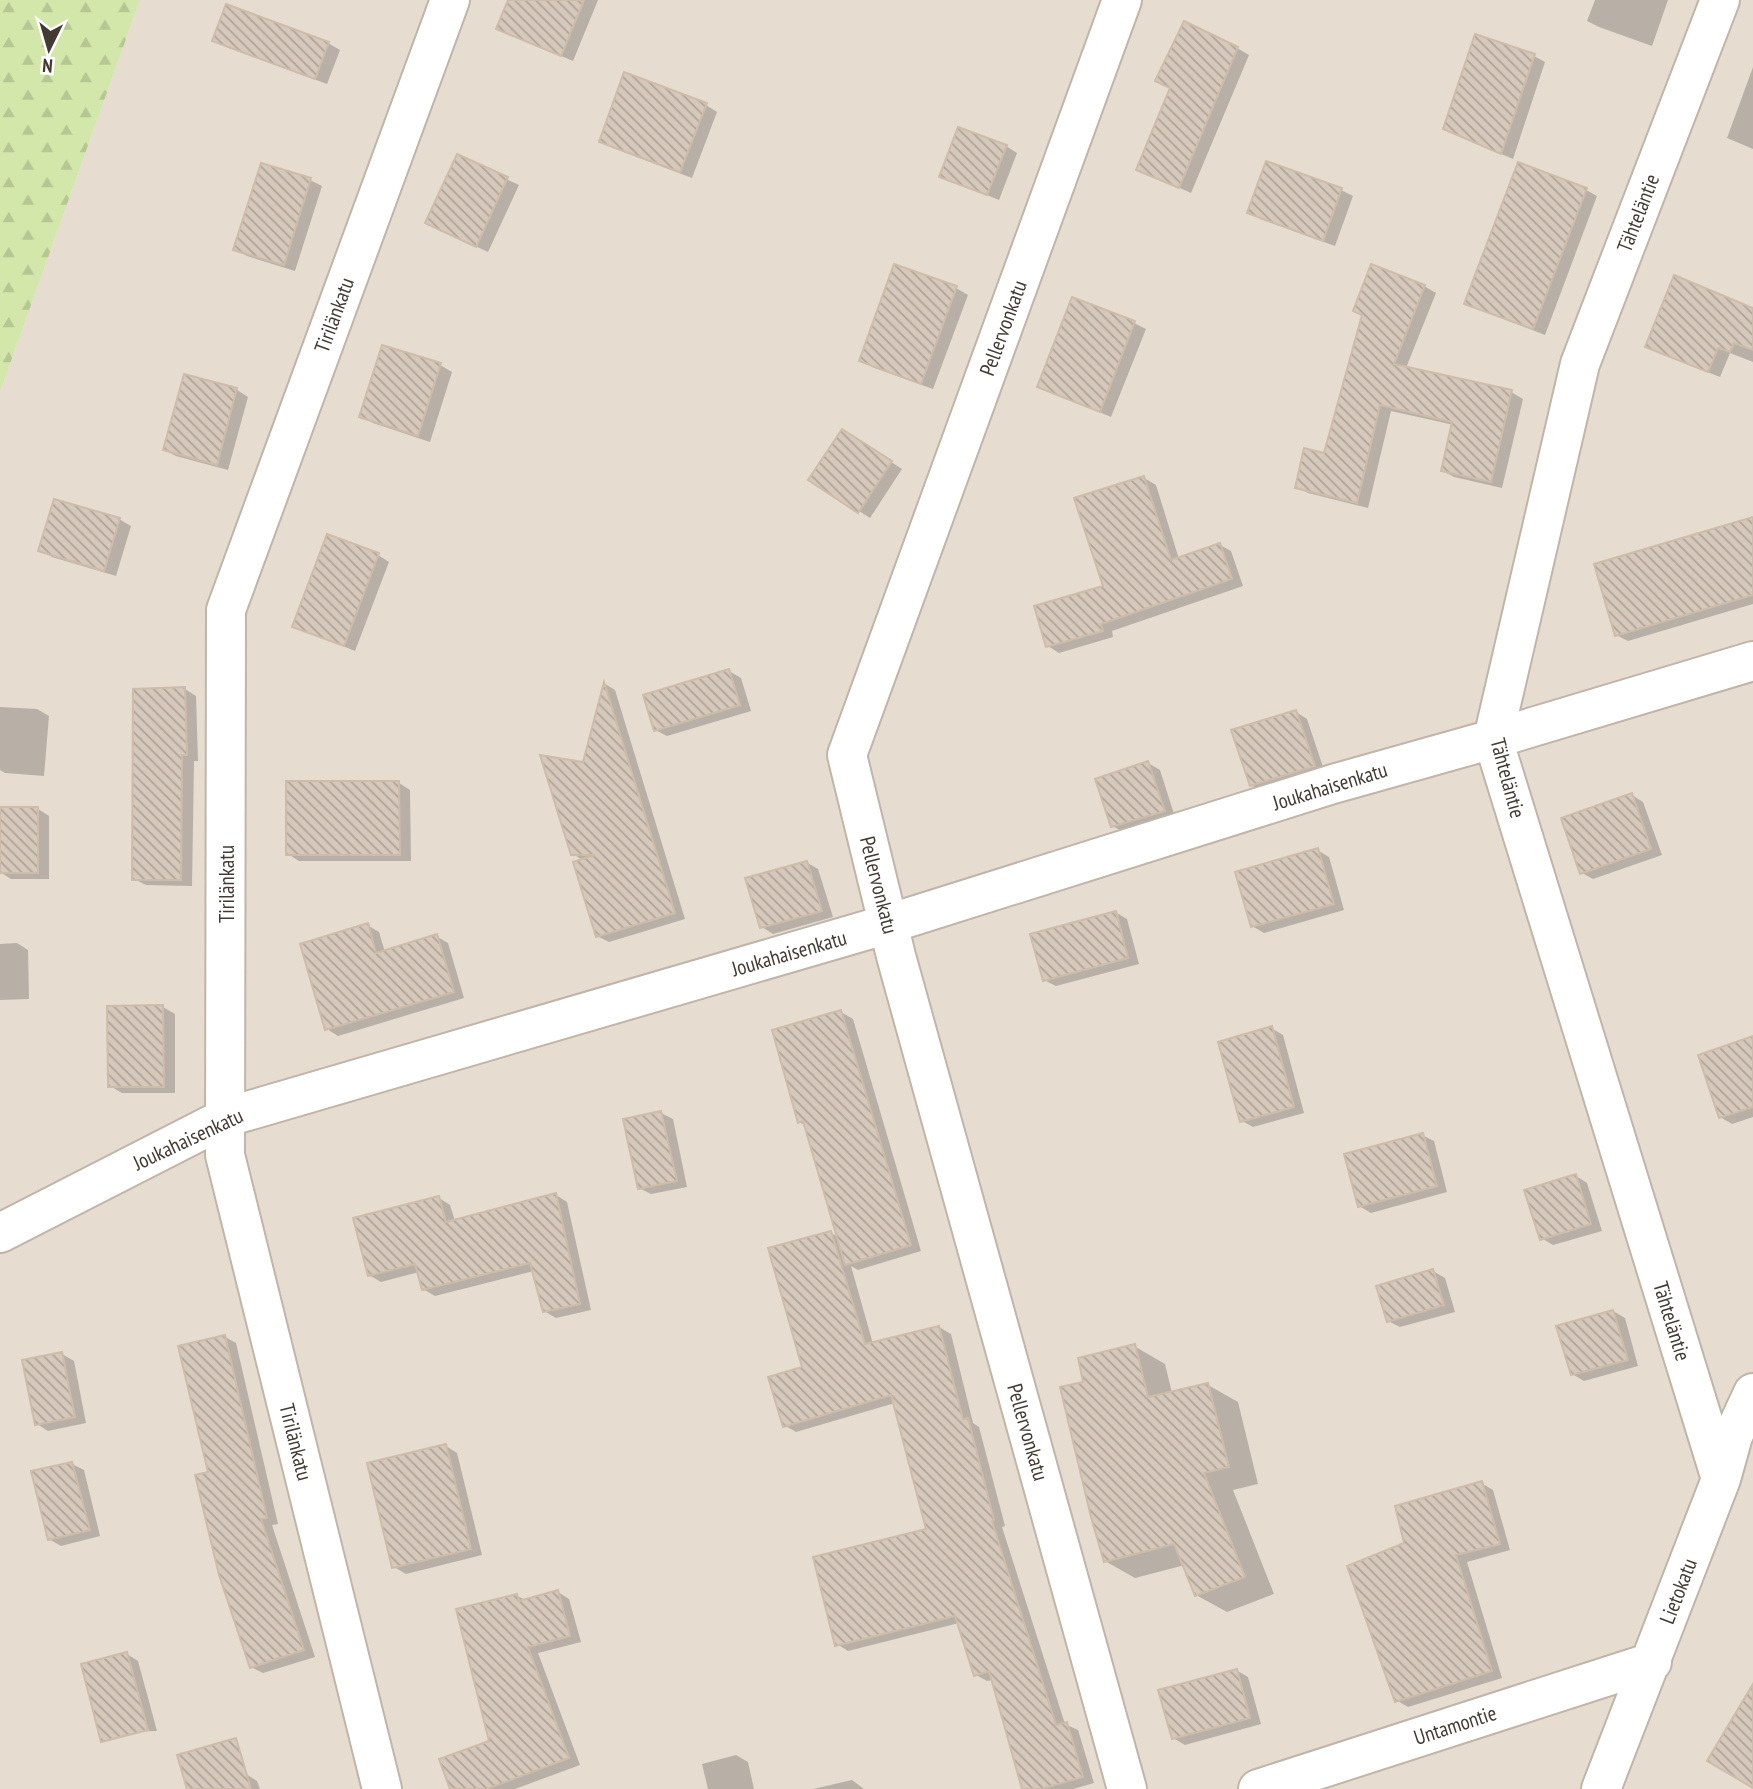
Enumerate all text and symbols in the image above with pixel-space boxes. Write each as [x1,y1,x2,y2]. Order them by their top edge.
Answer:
north arrow [14,14,84,84]
text: N [41,54,54,78]
street label: Tähteläntie [1611,170,1665,256]
street label: Tirilänkatu [308,274,360,356]
street label: Pellervonkatu [973,277,1033,379]
street label: Tähteläntie [1484,735,1532,821]
street label: Joukahaisenkatu [1268,756,1391,817]
street label: Pellervonkatu [854,833,904,937]
street label: Tirilänkatu [213,845,240,923]
street label: Joukahaisenkatu [727,924,850,983]
street label: Joukahaisenkatu [128,1102,247,1177]
street label: Tähteläntie [1647,1278,1697,1364]
street label: Pellervonkatu [1001,1380,1055,1484]
street label: Tirilänkatu [273,1401,319,1483]
street label: Lietokatu [1653,1554,1703,1628]
street label: Untamontie [1410,1699,1500,1751]

